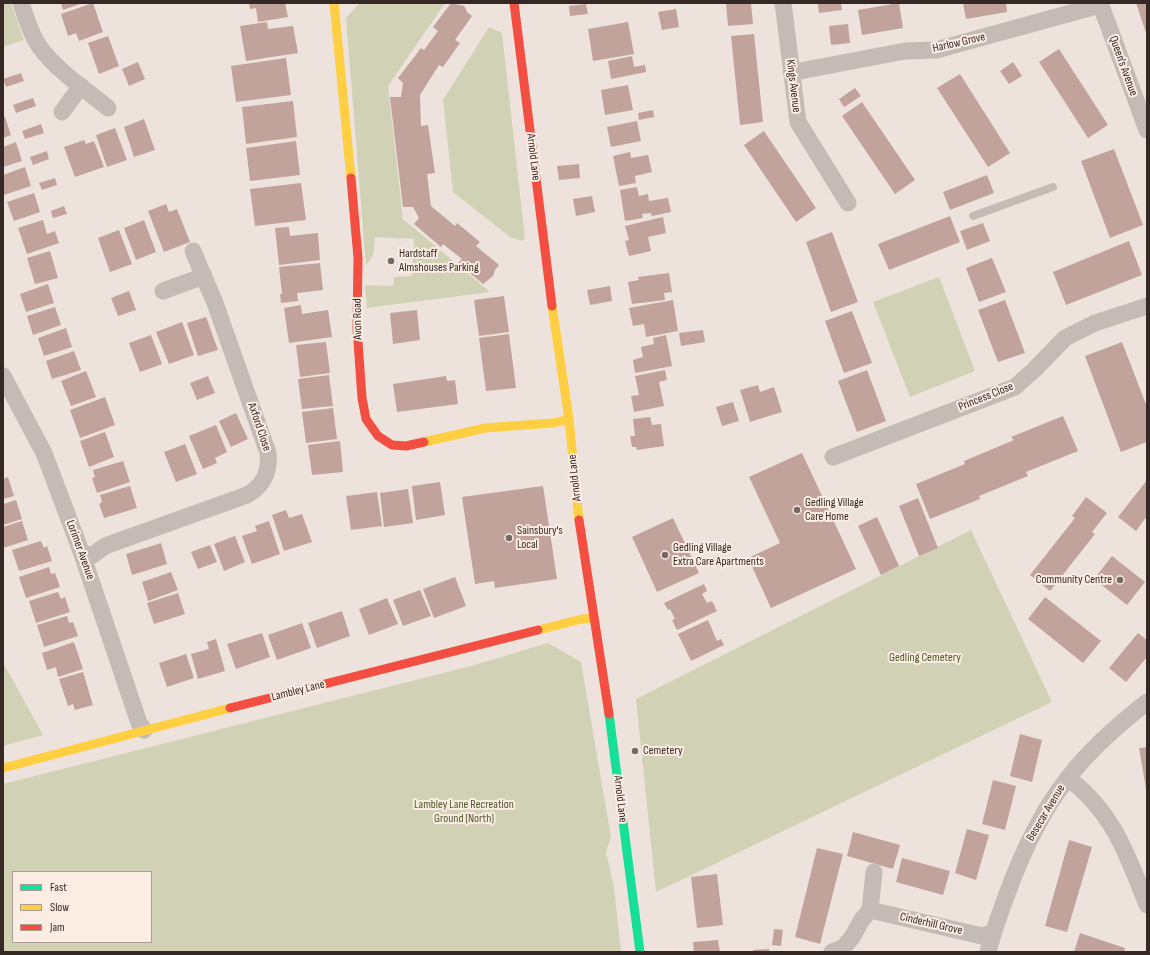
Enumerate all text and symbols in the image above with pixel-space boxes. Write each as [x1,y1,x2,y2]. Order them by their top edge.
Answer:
street label: Harlow Grove [931,30,987,56]
street label: Queen's Avenue [1106,34,1140,98]
street label: Kings Avenue [783,59,803,113]
street label: Arnold Lane [523,133,543,181]
place label: Hardstaff Almshouses Parking [399,247,479,275]
marker: Hardstaff Almshouses Parking [386,256,396,266]
street label: Avon Road [350,298,366,340]
street label: Princess Close [956,379,1016,415]
street label: Axford Close [244,401,274,453]
street label: Arnold Lane [565,454,585,502]
place label: Gedling Village Care Home [805,496,864,524]
marker: Gedling Village Care Home [792,505,802,515]
street label: Lorimer Avenue [63,518,97,582]
place label: Sainsbury's Local [517,524,563,552]
marker: Sainsbury's Local [504,533,514,543]
place label: Gedling Village Extra Care Apartments [673,541,764,569]
marker: Gedling Village Extra Care Apartments [660,550,670,560]
place label: Community Centre [1036,573,1112,587]
marker: Community Centre [1115,575,1125,585]
park label: Gedling Cemetery [889,651,961,665]
street label: Lambley Lane [270,677,326,705]
place label: Cemetery [643,744,683,758]
marker: Cemetery [630,746,640,756]
street label: Arnold Lane [610,775,630,823]
street label: Besecar Avenue [1024,782,1068,844]
park label: Lambley Lane Recreation Ground (North) [414,798,514,826]
legend [12,871,152,943]
text: Fast [50,880,67,895]
text: Slow [50,900,69,915]
street label: Cinderhill Grove [898,910,964,938]
text: Jam [50,920,65,935]

